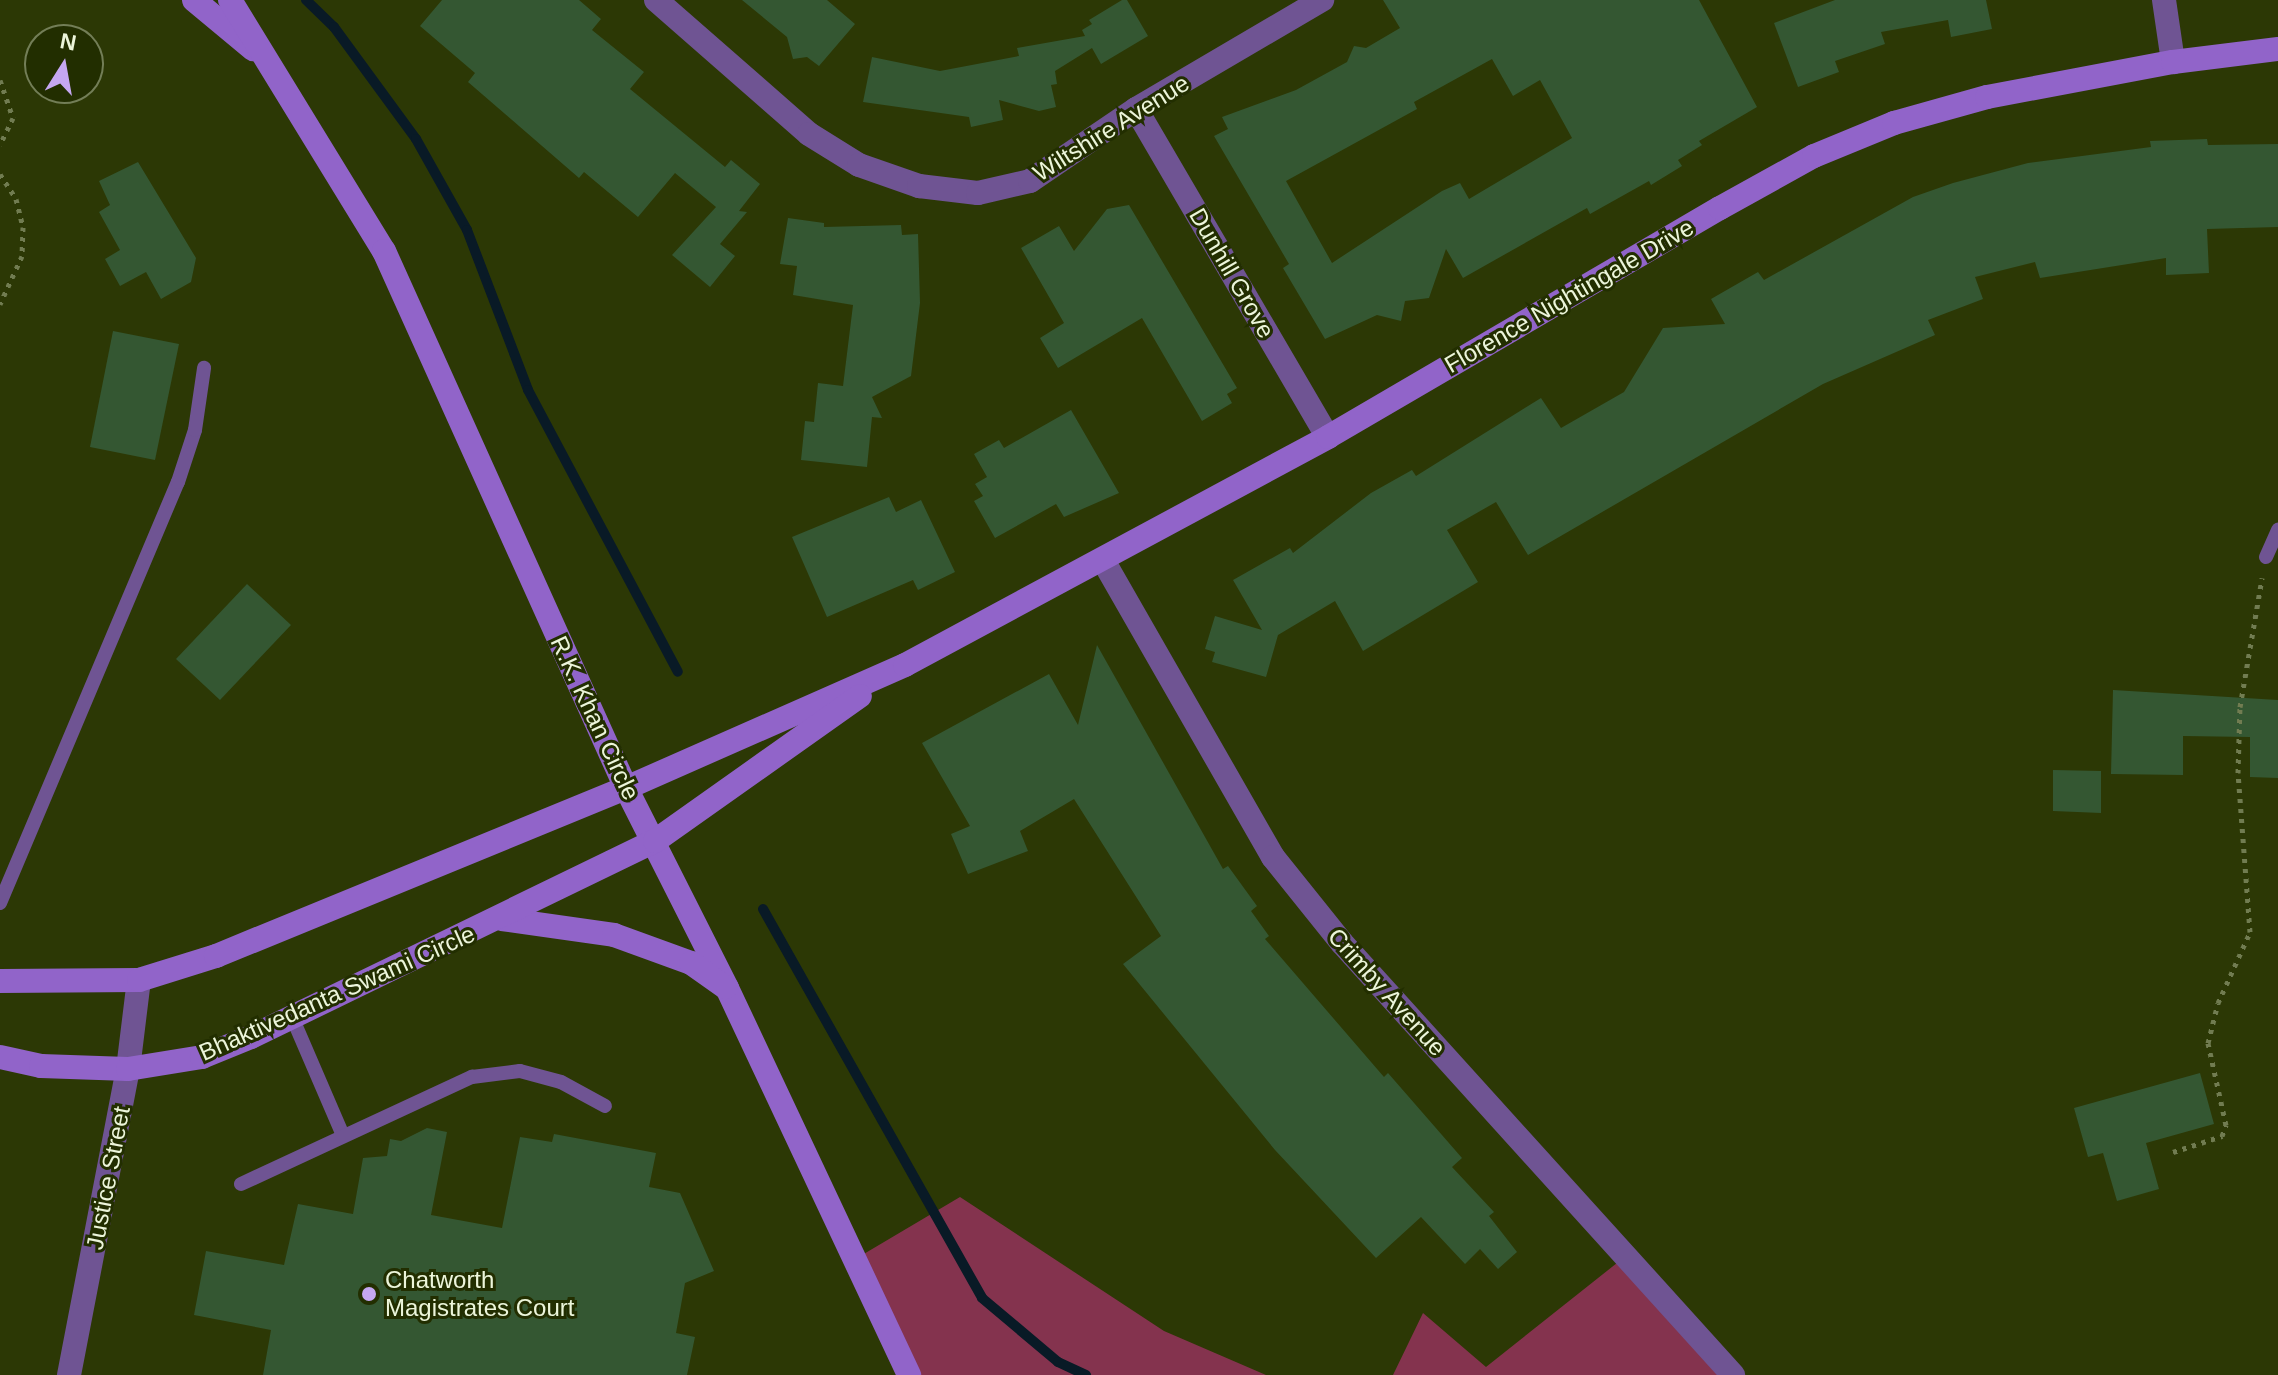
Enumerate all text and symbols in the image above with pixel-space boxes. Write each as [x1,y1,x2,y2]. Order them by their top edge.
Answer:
north arrow [24,24,104,104]
text: N [58,28,78,56]
street label: Wiltshire Avenue [1027,68,1195,188]
street label: Dunhill Grove [1183,203,1281,343]
street label: Florence Nightingale Drive [1439,213,1699,379]
street label: R.K. Khan Circle [544,632,646,804]
street label: Bhaktivedanta Swami Circle [195,919,479,1067]
street label: Crimby Avenue [1322,922,1452,1062]
street label: Justice Street [80,1104,136,1252]
place label: Chatworth Magistrates Court [385,1266,574,1322]
marker: Chatworth Magistrates Court [360,1285,378,1303]

